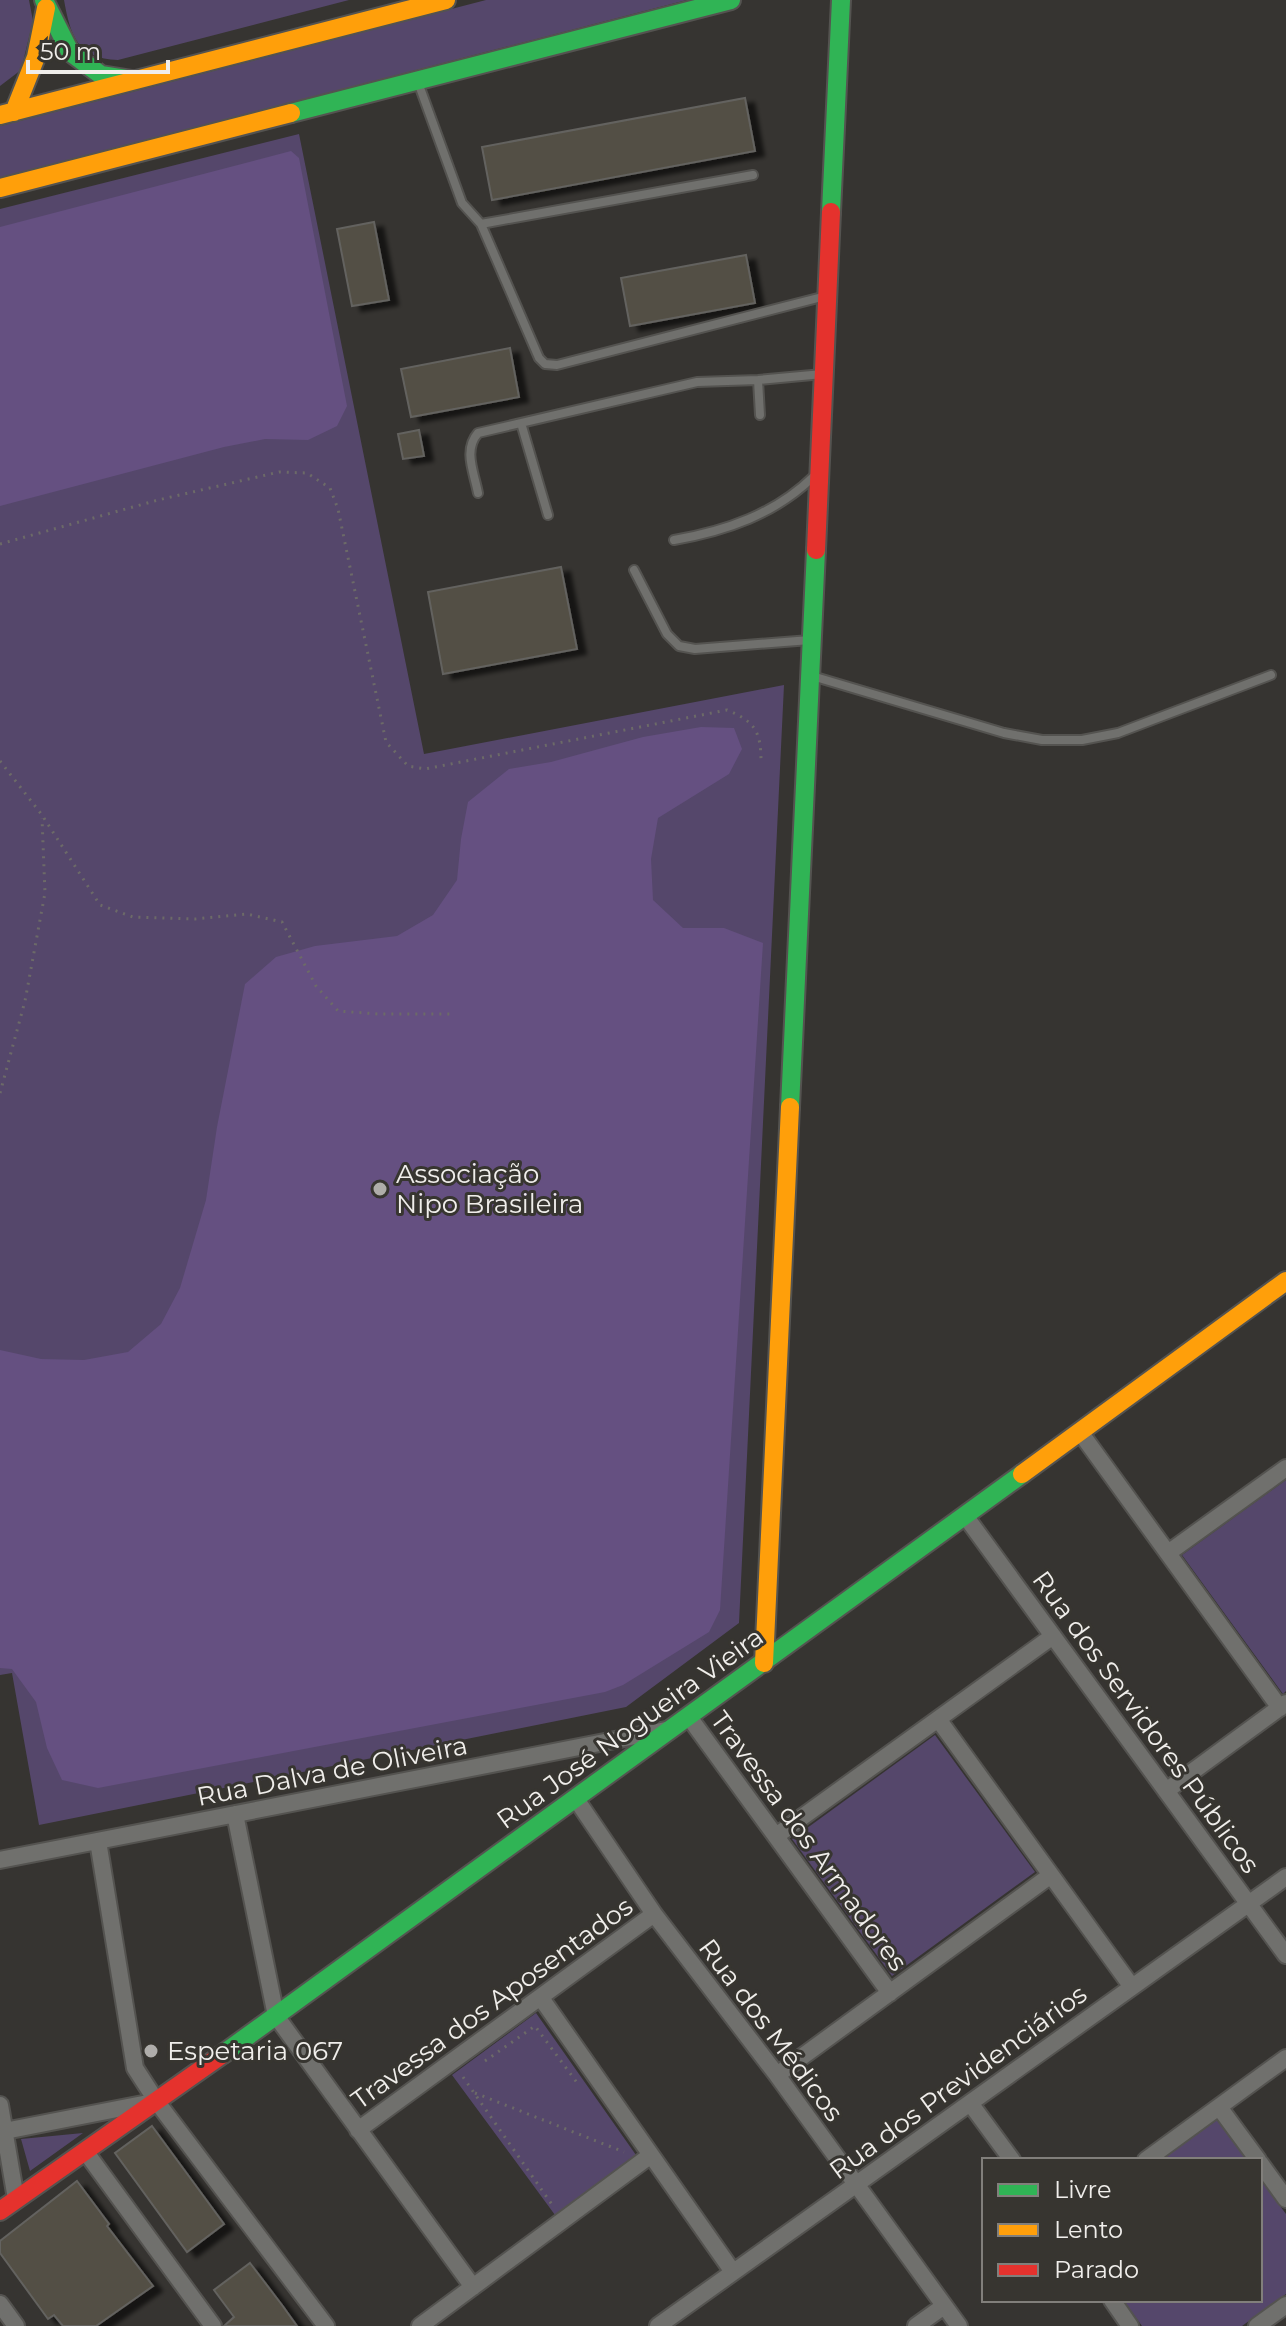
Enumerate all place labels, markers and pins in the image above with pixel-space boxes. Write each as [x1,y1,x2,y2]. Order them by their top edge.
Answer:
place label: Associação Nipo Brasileira [396,1158,583,1220]
marker: Associação Nipo Brasileira [371,1180,389,1198]
place label: Espetaria 067 [167,2035,343,2067]
marker: Espetaria 067 [142,2042,160,2060]

